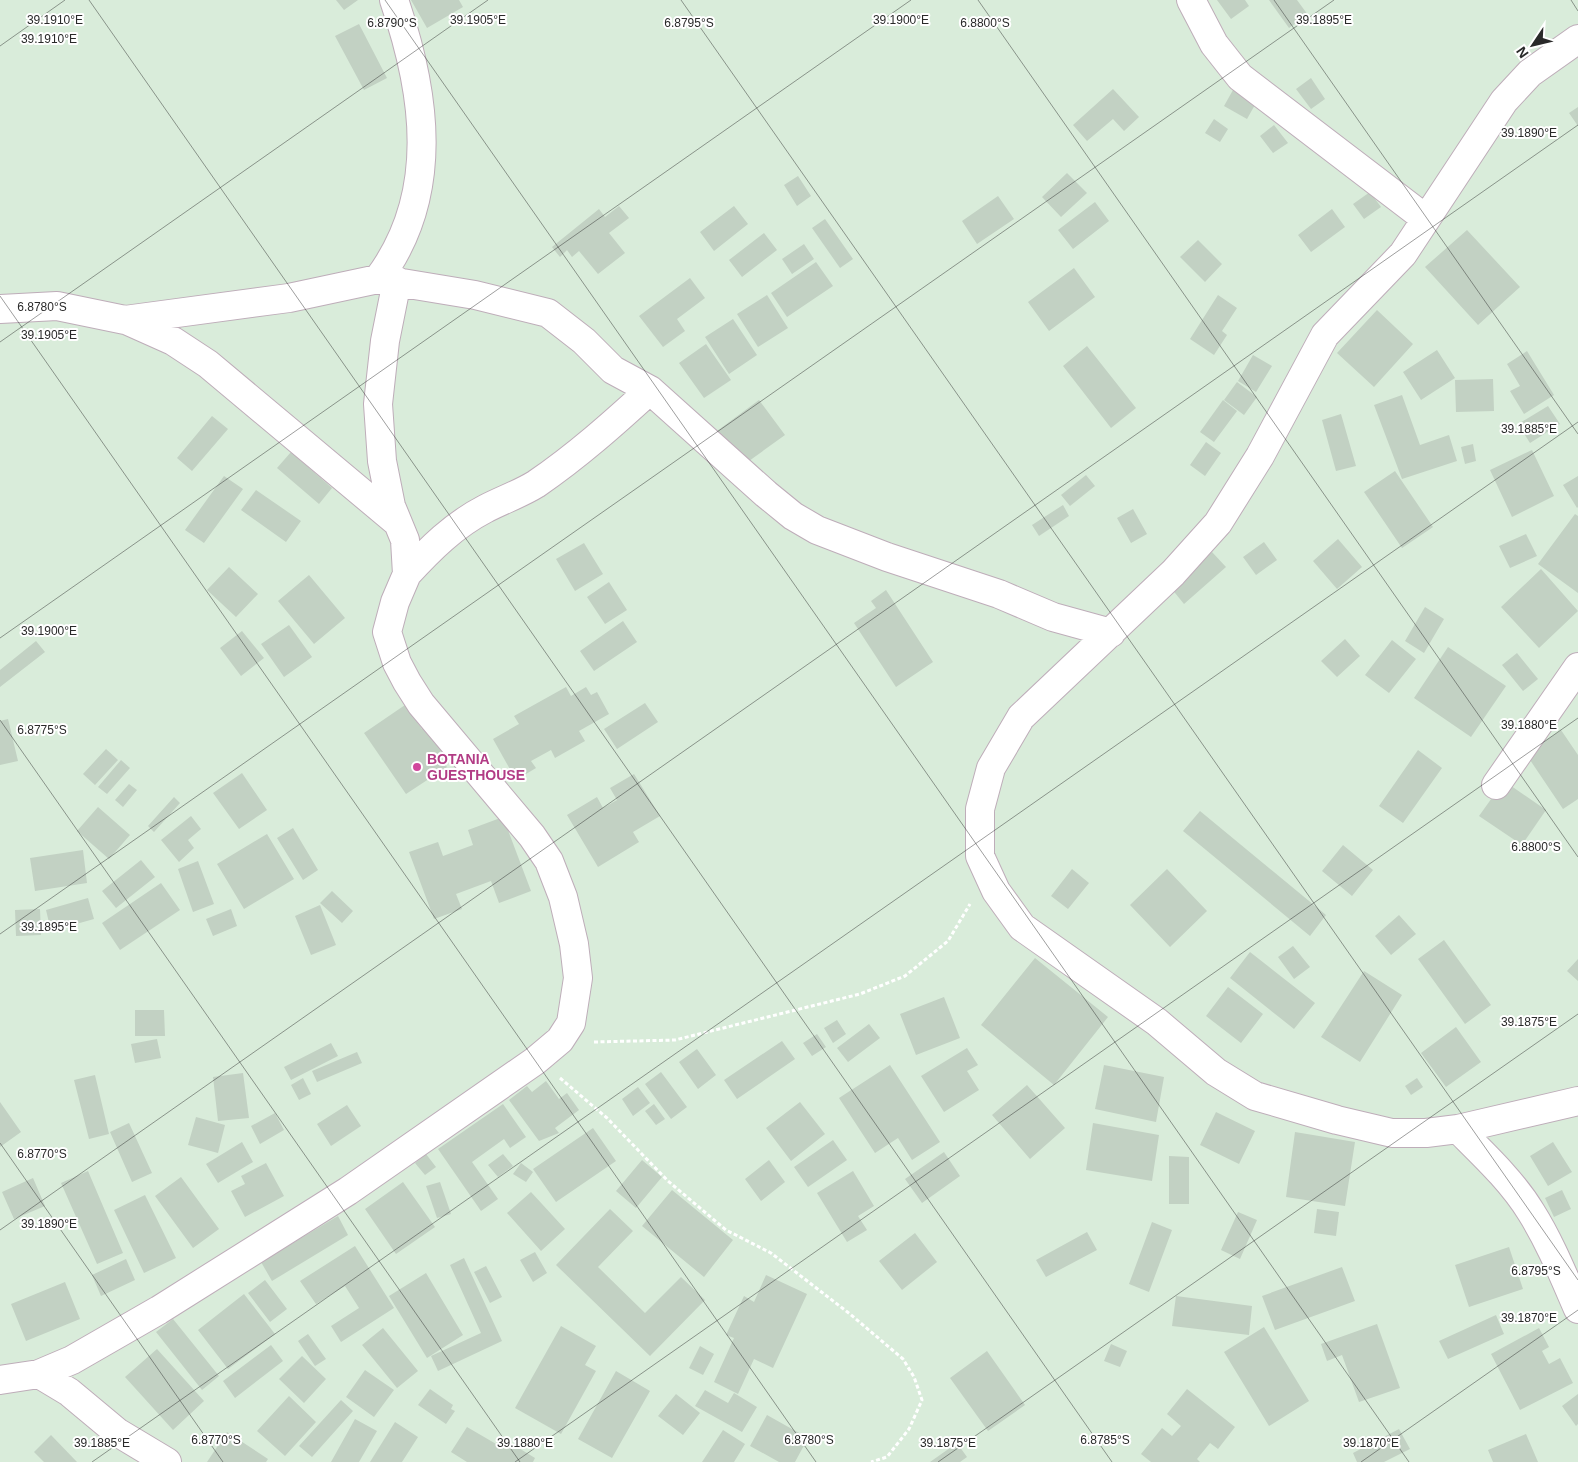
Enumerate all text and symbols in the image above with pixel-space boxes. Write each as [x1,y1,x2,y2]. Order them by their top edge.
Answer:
text: 39.1910°E [27,13,83,27]
text: 39.1905°E [450,13,506,27]
text: 39.1900°E [873,13,929,27]
text: 39.1895°E [1296,13,1352,27]
text: 6.8790°S [367,16,417,30]
text: 6.8795°S [664,16,714,30]
text: 6.8800°S [960,16,1010,30]
north arrow [1508,20,1558,70]
text: 39.1910°E [21,32,77,46]
text: N [1513,44,1532,61]
text: 39.1890°E [1501,126,1557,140]
text: 6.8780°S [17,300,67,314]
text: 39.1905°E [21,328,77,342]
text: 39.1885°E [1501,422,1557,436]
text: 39.1900°E [21,624,77,638]
text: 39.1880°E [1501,718,1557,732]
text: 6.8775°S [17,723,67,737]
place label: BOTANIA GUESTHOUSE [427,751,525,783]
marker: BOTANIA GUESTHOUSE [411,761,423,773]
text: 6.8800°S [1511,840,1561,854]
text: 39.1895°E [21,920,77,934]
text: 39.1875°E [1501,1015,1557,1029]
text: 6.8770°S [17,1147,67,1161]
text: 39.1890°E [21,1217,77,1231]
text: 6.8795°S [1511,1264,1561,1278]
text: 39.1870°E [1501,1311,1557,1325]
text: 6.8770°S [191,1433,241,1447]
text: 6.8780°S [784,1433,834,1447]
text: 6.8785°S [1080,1433,1130,1447]
text: 39.1885°E [74,1436,130,1450]
text: 39.1880°E [497,1436,553,1450]
text: 39.1875°E [920,1436,976,1450]
text: 39.1870°E [1343,1436,1399,1450]

